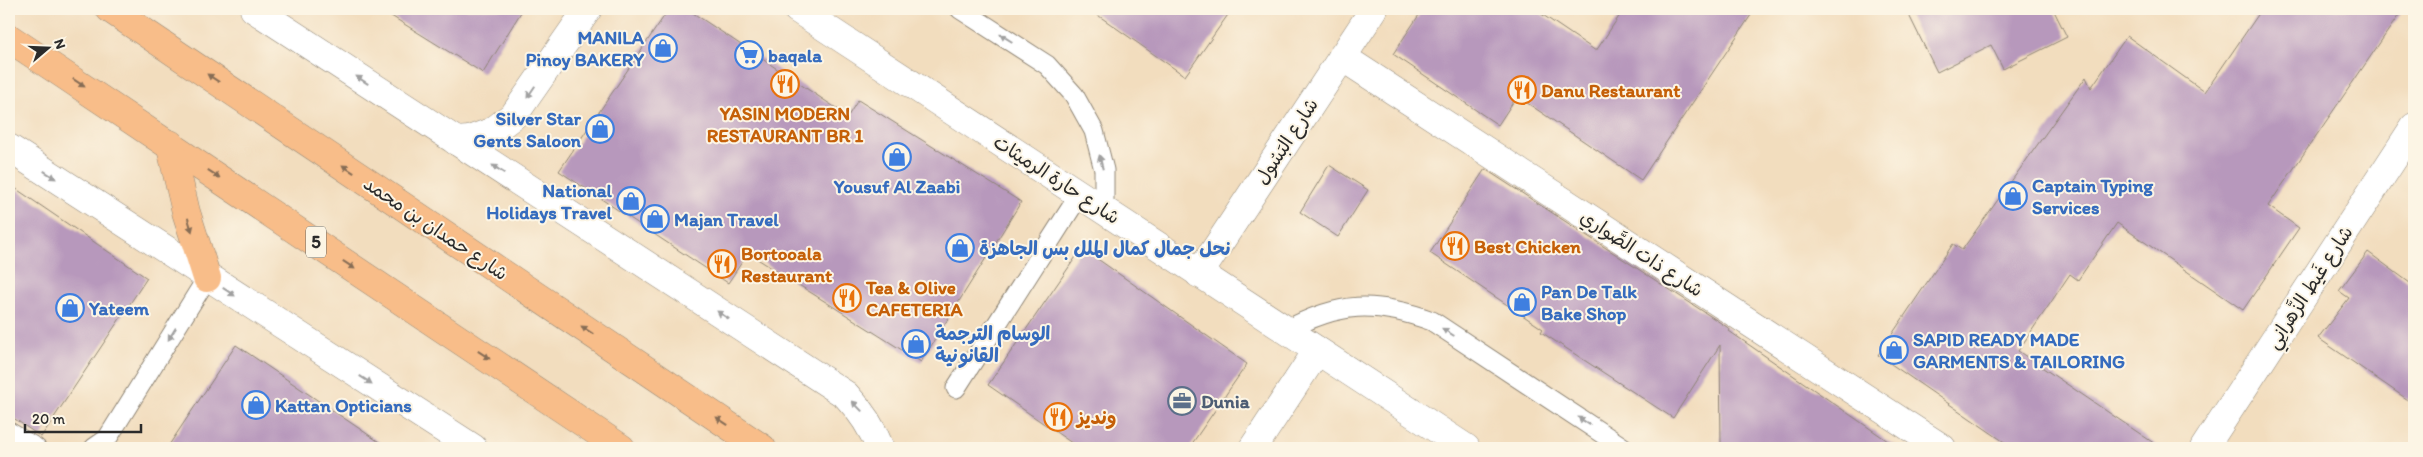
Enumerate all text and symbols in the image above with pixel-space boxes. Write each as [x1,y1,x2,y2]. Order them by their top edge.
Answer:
north arrow [22,22,72,72]
place label: MANILA Pinoy BAKERY [525,26,645,71]
shop icon: MANILA Pinoy BAKERY [648,33,678,63]
one-way arrow [999,33,1012,43]
text: N [50,37,69,51]
supermarket icon: baqala [734,40,764,70]
place label: baqala [768,44,822,67]
restaurant icon: YASIN MODERN RESTAURANT BR 1 [770,69,800,99]
one-way arrow [206,73,220,83]
one-way arrow [356,75,369,85]
restaurant icon: Danu Restaurant [1507,75,1537,105]
one-way arrow [72,79,86,88]
place label: Danu Restaurant [1541,79,1680,102]
one-way arrow [526,85,536,99]
street label: شارع البَسُول [1250,94,1325,190]
place label: YASIN MODERN RESTAURANT BR 1 [707,102,863,147]
place label: Silver Star Gents Saloon [473,107,582,152]
shop icon: Silver Star Gents Saloon [585,114,615,144]
street label: شارع حارة الرميثات [988,130,1124,231]
shop icon: Yousuf Al Zaabi [882,142,912,172]
one-way arrow [1097,154,1105,169]
one-way arrow [341,164,355,173]
one-way arrow [492,164,505,174]
one-way arrow [207,169,221,179]
one-way arrow [43,170,56,179]
street label: شارع حمدان بن محمد [358,172,512,287]
place label: Captain Typing Services [2032,174,2154,219]
place label: Yousuf Al Zaabi [833,175,960,198]
place label: National Holidays Travel [486,179,613,224]
shop icon: Captain Typing Services [1998,181,2028,211]
shop icon: National Holidays Travel [616,186,646,216]
shop icon: Majan Travel [640,204,670,234]
street label: شارع ذات الصَّواري [1574,205,1707,304]
place label: Majan Travel [674,208,779,231]
one-way arrow [186,218,194,233]
street label: شارع غَيط الزَّهرانِي [2260,221,2362,356]
road number: 5 [306,226,326,258]
restaurant icon: Best Chicken [1440,231,1470,261]
shop icon: نحل جمال كمال الملل بس الجاهزة [945,233,975,263]
place label: Best Chicken [1474,235,1581,258]
place label: نحل جمال كمال الملل بس الجاهزة [979,237,1231,261]
place label: Bortooala Restaurant [741,242,833,287]
restaurant icon: Bortooala Restaurant [707,249,737,279]
one-way arrow [342,260,356,269]
place label: Tea & Olive CAFETERIA [865,276,964,321]
place label: Pan De Talk Bake Shop [1541,280,1637,325]
restaurant icon: Tea & Olive CAFETERIA [832,283,862,313]
shop icon: Pan De Talk Bake Shop [1507,287,1537,317]
one-way arrow [223,288,236,297]
shop icon: Yateem [55,293,85,323]
place label: Yateem [88,297,150,320]
one-way arrow [716,310,729,319]
place label: الوسام الترجمة القانونية [935,322,1050,369]
one-way arrow [580,325,594,335]
one-way arrow [1441,327,1455,336]
one-way arrow [167,328,177,341]
place label: SAPID READY MADE GARMENTS & TAILORING [1913,328,2125,373]
shop icon: الوسام الترجمة القانونية [901,329,931,359]
shop icon: SAPID READY MADE GARMENTS & TAILORING [1879,335,1909,365]
one-way arrow [477,350,490,360]
one-way arrow [360,375,373,385]
office icon: Dunia [1167,386,1197,416]
shop icon: Kattan Opticians [241,390,271,420]
place label: Dunia [1201,390,1250,413]
place label: Kattan Opticians [275,394,412,417]
one-way arrow [851,400,863,412]
scale bar [25,402,141,434]
restaurant icon: ونديز [1043,402,1073,432]
place label: ونديز [1075,406,1116,429]
text: 20 m [32,410,66,428]
one-way arrow [715,416,729,426]
one-way arrow [1577,416,1590,426]

